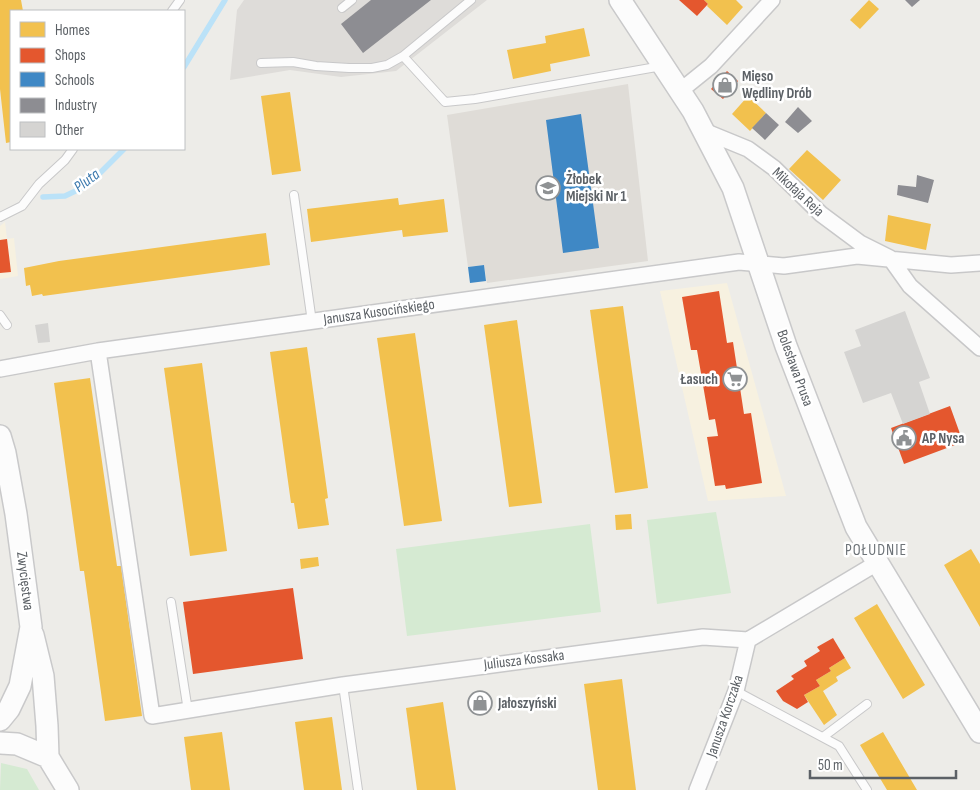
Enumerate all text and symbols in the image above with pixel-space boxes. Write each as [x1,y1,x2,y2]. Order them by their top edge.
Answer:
legend [10,10,185,150]
text: Homes [55,21,90,40]
text: Shops [55,46,86,65]
place label: Mięso Wędliny Drób [742,67,812,103]
text: Schools [55,71,94,90]
shop icon: Mięso Wędliny Drób [712,72,738,98]
text: Industry [55,96,97,115]
text: Other [55,121,84,140]
street label: Mikołaja Reja [768,163,828,221]
water label: Pluta [70,165,104,197]
place label: Żłobek Miejski Nr 1 [566,170,626,206]
school or university icon: Żłobek Miejski Nr 1 [535,175,561,201]
street label: Janusza Kusocińskiego [321,295,436,329]
street label: Bolesława Prusa [772,327,818,409]
supermarket icon: Łasuch [722,366,748,392]
place label: Łasuch [680,370,718,389]
public building icon: AP Nysa [891,425,917,451]
place label: AP Nysa [921,429,964,448]
district label: POŁUDNIE [845,541,907,560]
street label: Zwycięstwa [12,551,38,612]
street label: Juliusza Kossaka [482,646,565,674]
street label: Janusza Korczaka [702,672,748,761]
shop icon: Jałoszyński [467,690,493,716]
place label: Jałoszyński [497,694,557,713]
scale bar [810,748,956,780]
text: 50 m [818,756,843,775]

